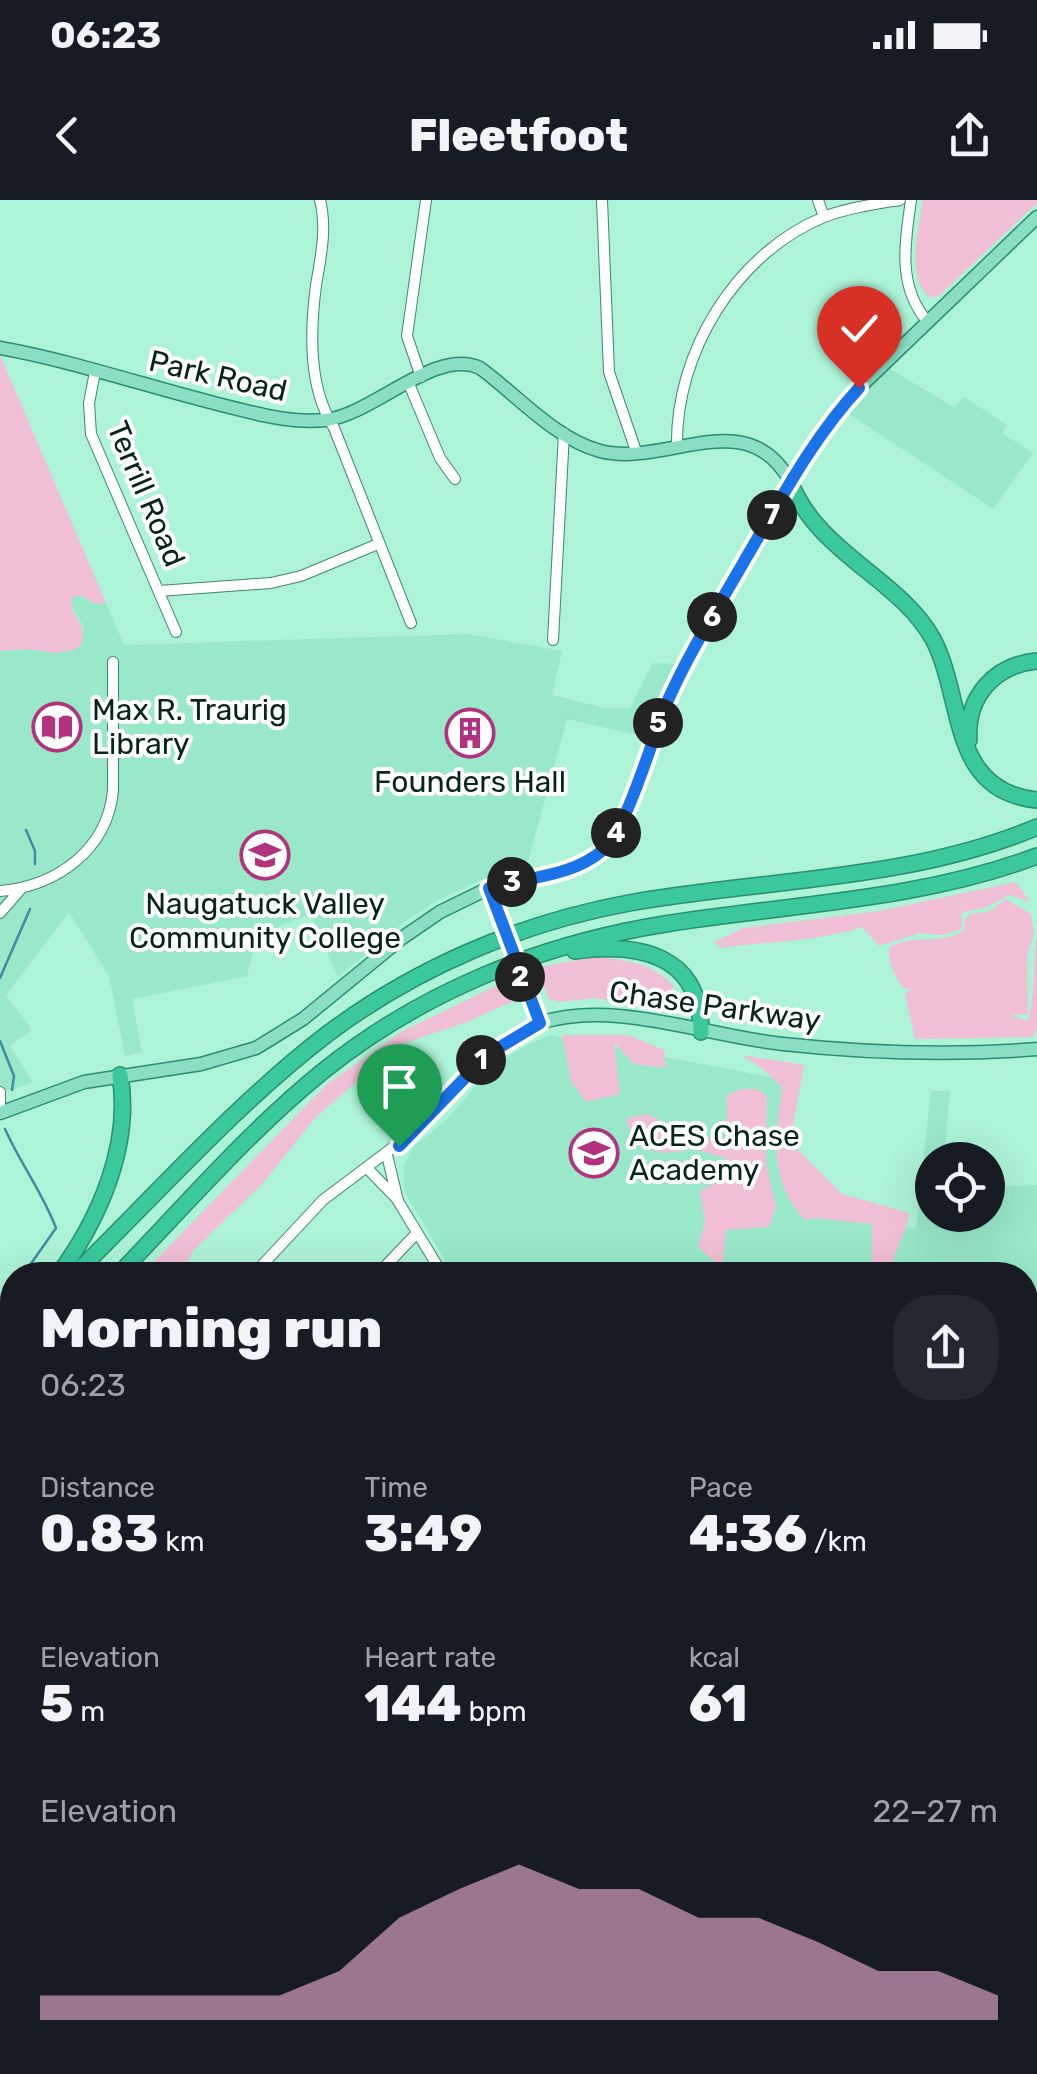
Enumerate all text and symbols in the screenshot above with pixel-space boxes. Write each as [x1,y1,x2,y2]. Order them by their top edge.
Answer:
text: 06:23 [50,12,161,58]
icon: back [40,108,95,163]
icon: share [942,108,997,163]
text: Fleetfoot [409,109,628,162]
pin [817,286,902,389]
icon: check [832,301,887,356]
street label: Park Road [145,343,291,409]
street label: Terrill Road [99,416,193,572]
pin: 7 [747,490,797,540]
text: 7 [764,498,780,531]
pin: 6 [687,592,737,642]
text: 6 [703,600,721,633]
place label: Max R. Traurig Library [92,692,287,762]
pin: 5 [633,698,683,748]
library icon: Max R. Traurig Library [31,701,83,753]
text: 5 [649,706,667,739]
building icon: Founders Hall [444,707,496,759]
place label: Founders Hall [374,764,566,800]
pin: 4 [591,808,641,858]
text: 4 [606,816,626,849]
school or university icon: Naugatuck Valley Community College [239,829,291,881]
pin: 3 [487,857,537,907]
text: 3 [503,865,521,898]
place label: Naugatuck Valley Community College [129,886,401,956]
pin: 2 [495,952,545,1002]
text: 2 [511,960,529,993]
street label: Chase Parkway [607,973,823,1039]
pin: 1 [456,1035,506,1085]
text: 1 [474,1043,488,1076]
pin [357,1044,442,1147]
icon: arrive [372,1059,427,1114]
place label: ACES Chase Academy [629,1118,800,1188]
school or university icon: ACES Chase Academy [568,1127,620,1179]
map controls [915,1142,1005,1232]
button: locate [915,1142,1005,1232]
button: share [893,1295,998,1400]
text: Morning run [40,1296,382,1361]
text: 06:23 [40,1366,126,1404]
text: Distance [40,1471,155,1504]
text: Time [364,1471,428,1504]
text: Pace [689,1471,753,1504]
text: 0.83 [40,1504,158,1564]
text: 3:49 [364,1504,482,1564]
text: 4:36 [689,1504,807,1564]
text: km [158,1525,205,1558]
text: /km [807,1525,867,1558]
text: Elevation [40,1641,160,1674]
text: Heart rate [364,1641,496,1674]
text: kcal [689,1641,740,1674]
text: 5 [40,1674,73,1734]
text: 144 [364,1674,462,1734]
text: 61 [689,1674,748,1734]
text: m [73,1695,105,1728]
text: bpm [462,1695,527,1728]
text: Elevation [40,1792,177,1830]
text: 22–27 m [873,1792,998,1830]

